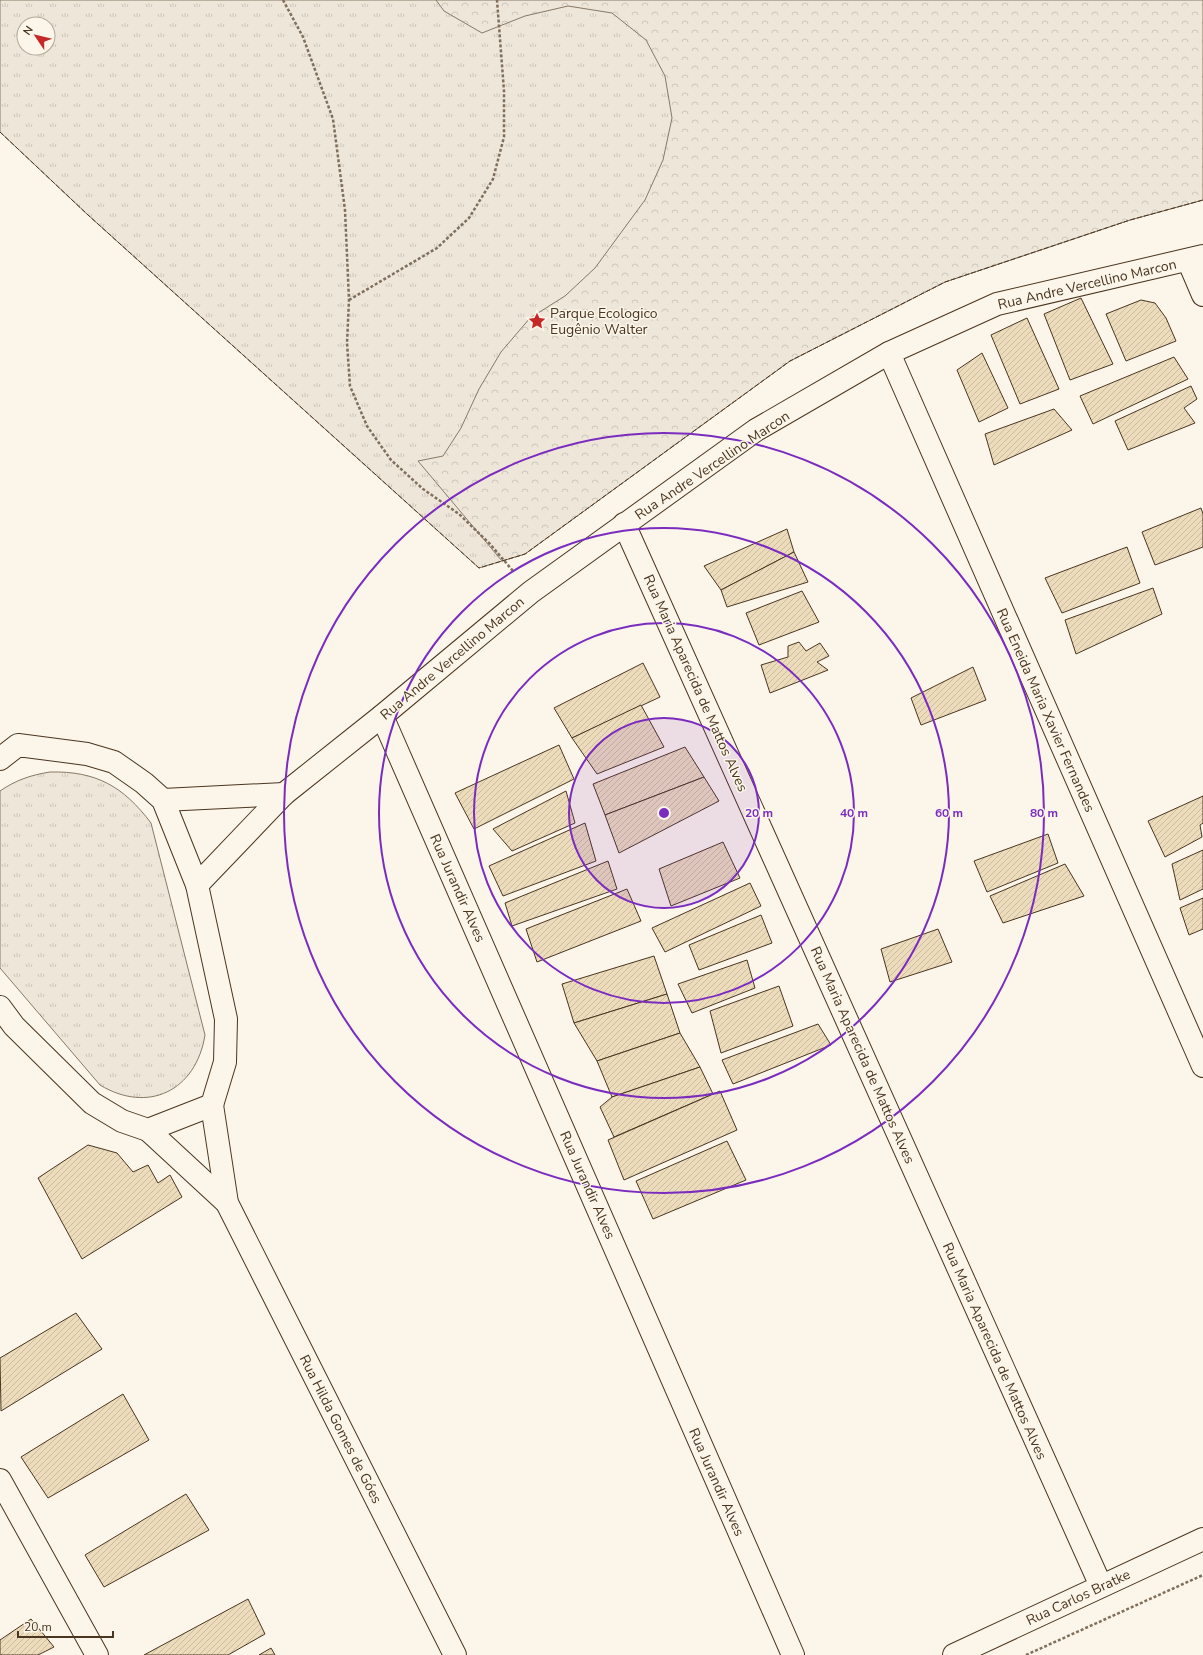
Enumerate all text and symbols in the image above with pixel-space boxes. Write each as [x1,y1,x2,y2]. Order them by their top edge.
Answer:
north arrow [16,16,56,56]
text: N [20,23,37,38]
street label: Rua Andre Vercellino Marcon [996,255,1178,314]
place label: Parque Ecologico Eugênio Walter [550,304,658,339]
place icon: Parque Ecologico Eugênio Walter [527,311,547,331]
street label: Rua Andre Vercellino Marcon [631,406,793,524]
street label: Rua Maria Aparecida de Mattos Alves [639,572,752,795]
street label: Rua Andre Vercellino Marcon [376,592,528,724]
street label: Rua Eneida Maria Xavier Fernandes [992,605,1099,815]
text: 20 m [745,805,773,821]
text: 40 m [840,805,868,821]
text: 60 m [935,805,963,821]
text: 80 m [1030,805,1058,821]
centre of rings [657,806,671,820]
street label: Rua Jurandir Alves [425,831,490,945]
street label: Rua Maria Aparecida de Mattos Alves [806,944,919,1167]
street label: Rua Jurandir Alves [555,1128,620,1242]
street label: Rua Maria Aparecida de Mattos Alves [938,1240,1051,1463]
street label: Rua Hilda Gomes de Góes [295,1352,386,1507]
street label: Rua Jurandir Alves [684,1425,749,1539]
street label: Rua Carlos Bratke [1023,1565,1133,1630]
scale bar [18,1613,113,1639]
text: 20 m [24,1619,52,1635]

